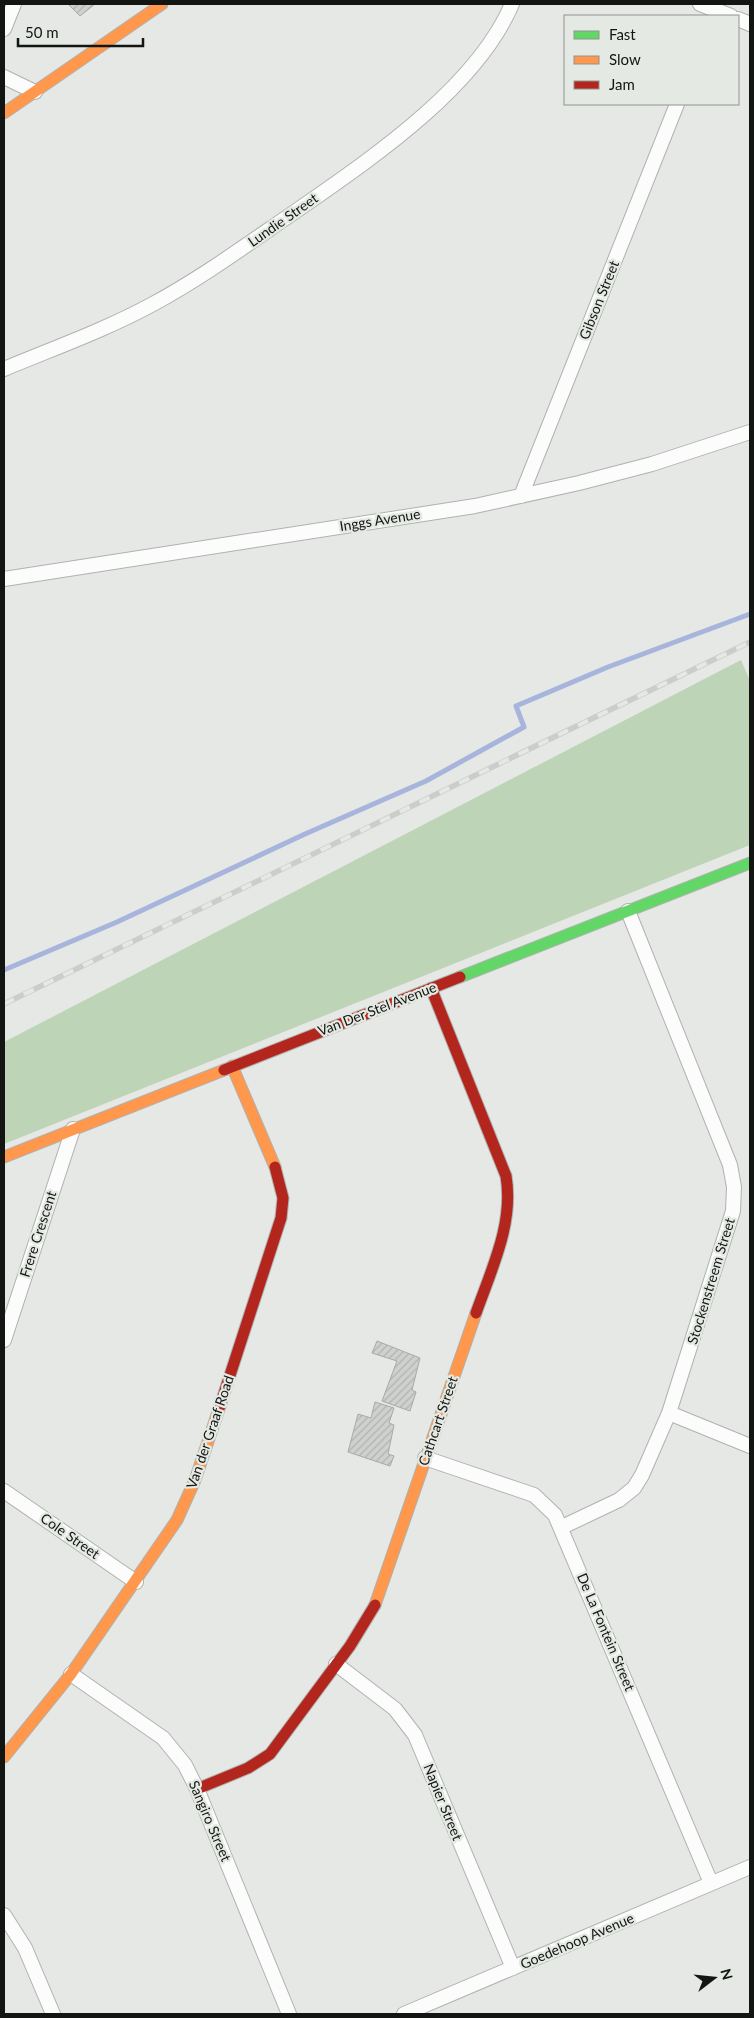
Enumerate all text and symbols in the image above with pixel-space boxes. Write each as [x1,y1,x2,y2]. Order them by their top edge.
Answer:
scale bar [18,15,142,47]
legend [564,15,739,105]
text: 50 m [25,23,59,41]
text: Fast [609,25,636,43]
text: Slow [609,50,641,68]
text: Jam [609,75,635,93]
street label: Lundie Street [244,189,321,250]
street label: Gibson Street [575,258,622,342]
street label: Inggs Avenue [338,505,422,534]
street label: Van Der Stel Avenue [315,978,438,1039]
street label: Frere Crescent [16,1189,59,1279]
street label: Stockenstreem Street [683,1216,738,1346]
street label: Van der Graaf Road [182,1373,237,1491]
street label: Cathcart Street [414,1374,461,1468]
street label: Cole Street [37,1509,103,1562]
street label: De La Fontein Street [574,1570,639,1693]
street label: Napier Street [420,1761,467,1843]
street label: Sangiro Street [186,1778,235,1864]
street label: Goedehoop Avenue [517,1909,636,1972]
north arrow [689,1953,739,2003]
text: N [717,1967,737,1982]

